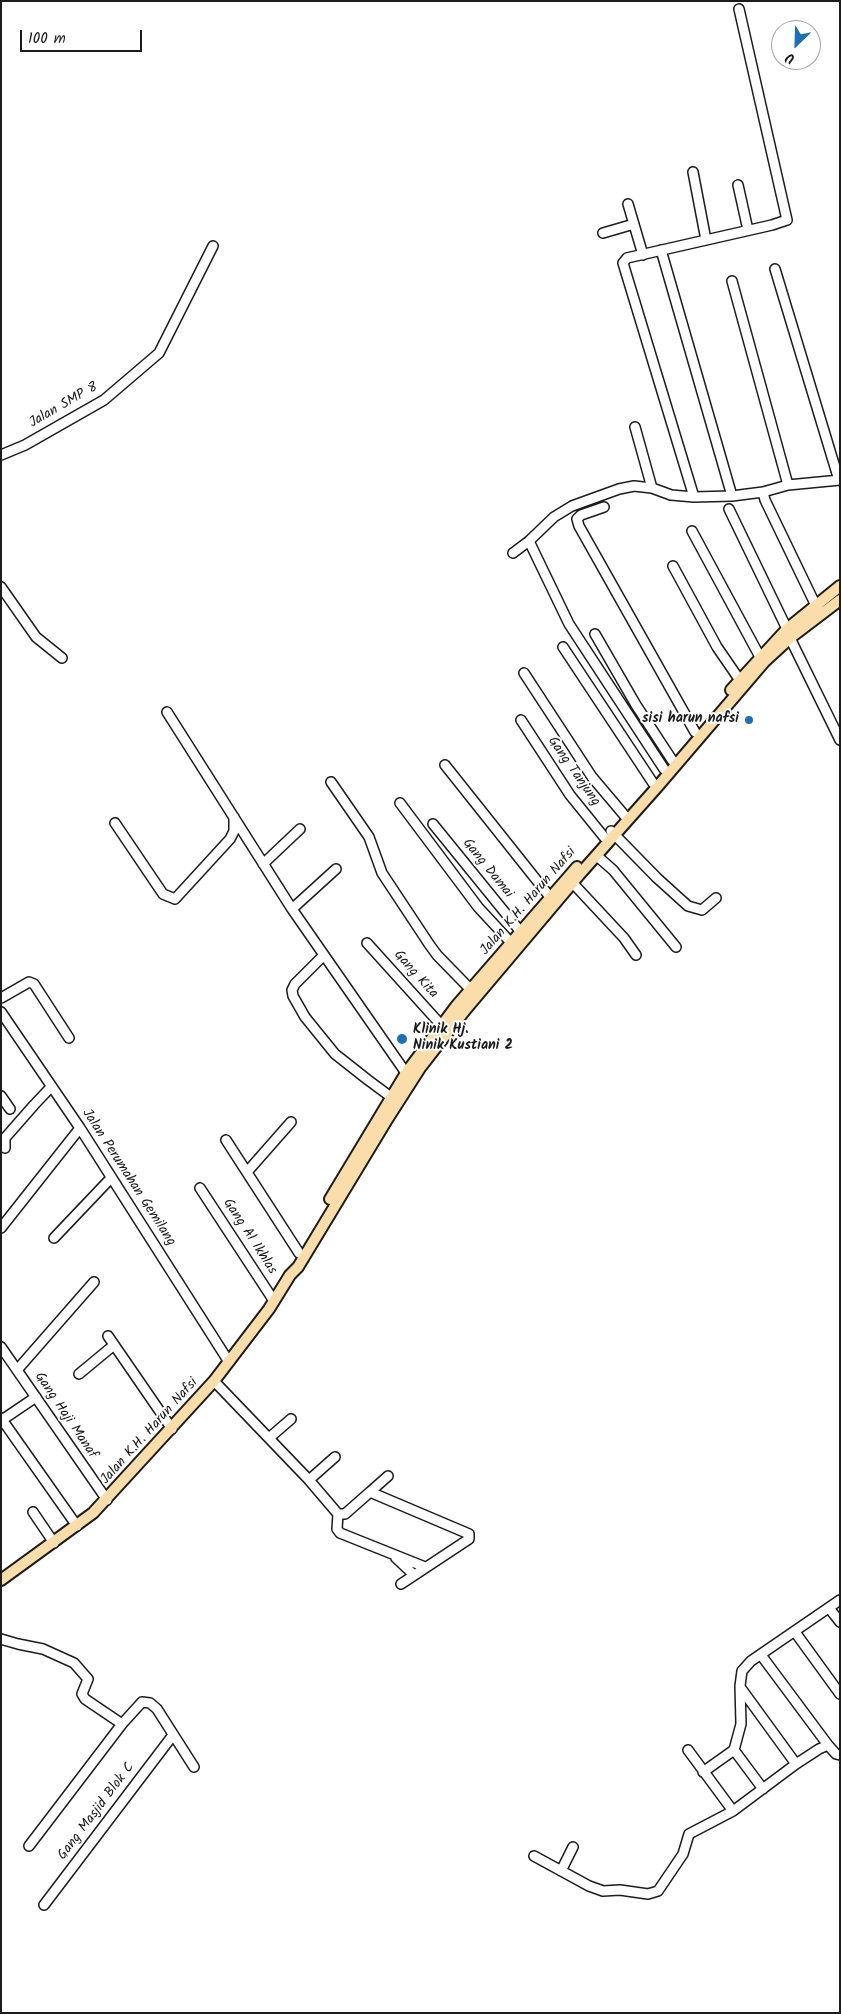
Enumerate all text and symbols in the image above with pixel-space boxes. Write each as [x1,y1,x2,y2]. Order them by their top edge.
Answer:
scale bar [22,20,145,52]
north arrow [771,20,821,70]
text: 100 m [28,27,66,51]
text: U [782,46,799,70]
street label: Jalan SMP 8 [27,380,101,432]
place label: sisi harun nafsi [642,712,739,728]
marker: sisi harun nafsi [743,714,755,726]
street label: Gang Tanjung [543,734,603,810]
street label: Gang Damai [458,836,516,902]
street label: Jalan K.H. Harun Nafsi [478,845,580,959]
street label: Gang Kita [389,948,441,1002]
place label: Klinik Hj. Ninik Kustiani 2 [413,1023,513,1056]
marker: Klinik Hj. Ninik Kustiani 2 [395,1032,409,1046]
street label: Jalan Perumahan Gemilang [77,1106,179,1250]
street label: Gang Al Ikhlas [218,1196,280,1278]
street label: Gang Haji Manaf [30,1370,100,1462]
street label: Jalan K.H. Harun Nafsi [98,1375,202,1489]
street label: Gang Masjid Blok C [55,1760,139,1864]

